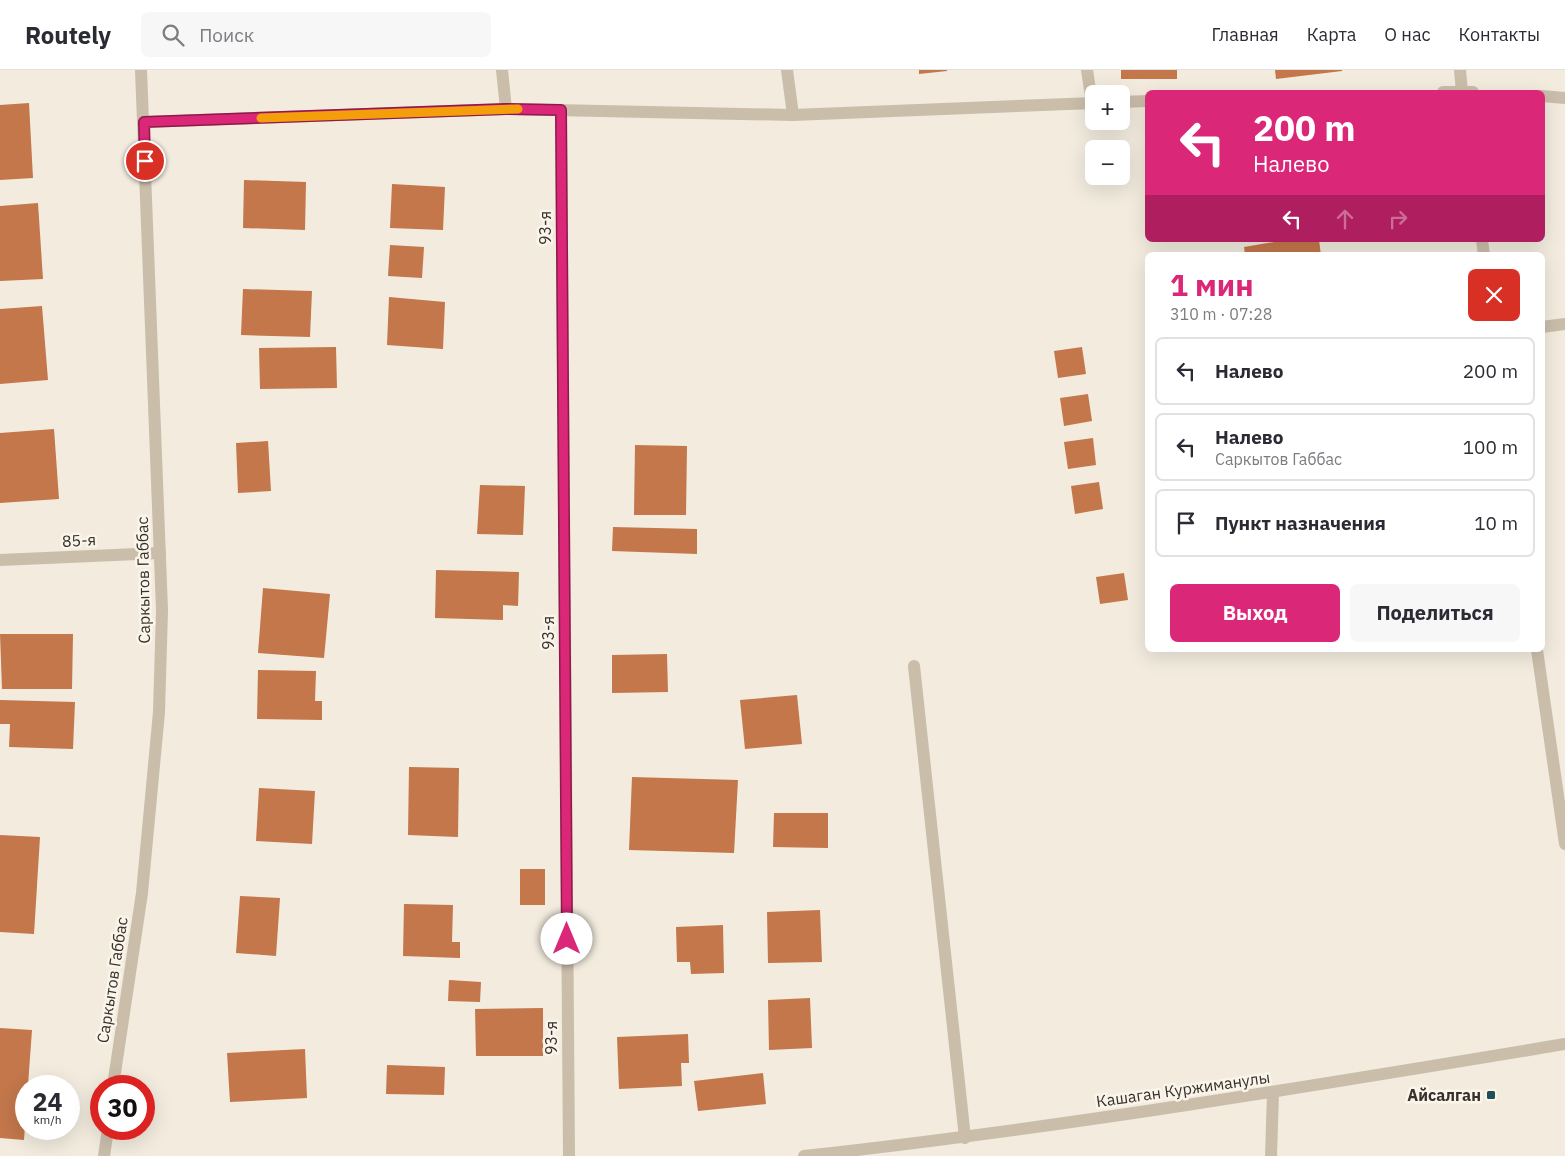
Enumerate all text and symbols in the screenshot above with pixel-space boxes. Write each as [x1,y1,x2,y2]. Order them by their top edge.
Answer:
search box [141,12,491,57]
text: Routely [25,19,111,51]
icon: search [159,21,187,49]
text: Поиск [199,23,254,47]
text: Главная [1211,23,1279,46]
text: Карта [1307,23,1356,46]
text: О нас [1384,23,1431,46]
text: Контакты [1459,23,1540,46]
map controls [1085,85,1130,185]
button: + [1085,85,1130,130]
text: 200 m [1253,105,1356,151]
icon: left [1170,110,1235,175]
pin [124,140,166,182]
button: − [1085,140,1130,185]
icon: arrive [131,147,159,175]
text: Налево [1253,149,1330,178]
icon: left [1278,205,1306,233]
icon: ahead [1331,205,1359,233]
icon: right [1384,205,1412,233]
street label: 93-я [535,211,555,245]
text: 1 мин [1170,265,1254,304]
button: close [1468,269,1520,321]
text: 310 m · 07:28 [1170,304,1272,324]
icon: left [1172,357,1200,385]
text: Налево [1215,359,1284,383]
text: 200 m [1463,359,1518,383]
text: Налево [1215,425,1284,449]
icon: left [1172,433,1200,461]
text: 100 m [1463,435,1518,459]
text: Саркытов Габбас [1215,449,1342,469]
icon: arrive [1172,509,1200,537]
text: Пункт назначения [1215,511,1386,535]
text: 10 m [1474,511,1518,535]
street label: Саркытов Габбас [132,516,154,644]
street label: 85-я [61,529,97,551]
button: Выход [1170,584,1340,642]
button: Поделиться [1350,584,1520,642]
street label: 93-я [538,616,558,650]
position arrow [540,912,592,964]
street label: Саркытов Габбас [92,916,132,1044]
street label: 93-я [541,1021,561,1055]
street label: Кашаган Куржиманулы [1095,1067,1271,1111]
speed limit sign: 30 [90,1075,155,1140]
text: 24 [32,1085,63,1118]
place label: Айсалган [1407,1085,1481,1105]
marker: Айсалган [1485,1089,1497,1101]
text: km/h [33,1112,62,1127]

